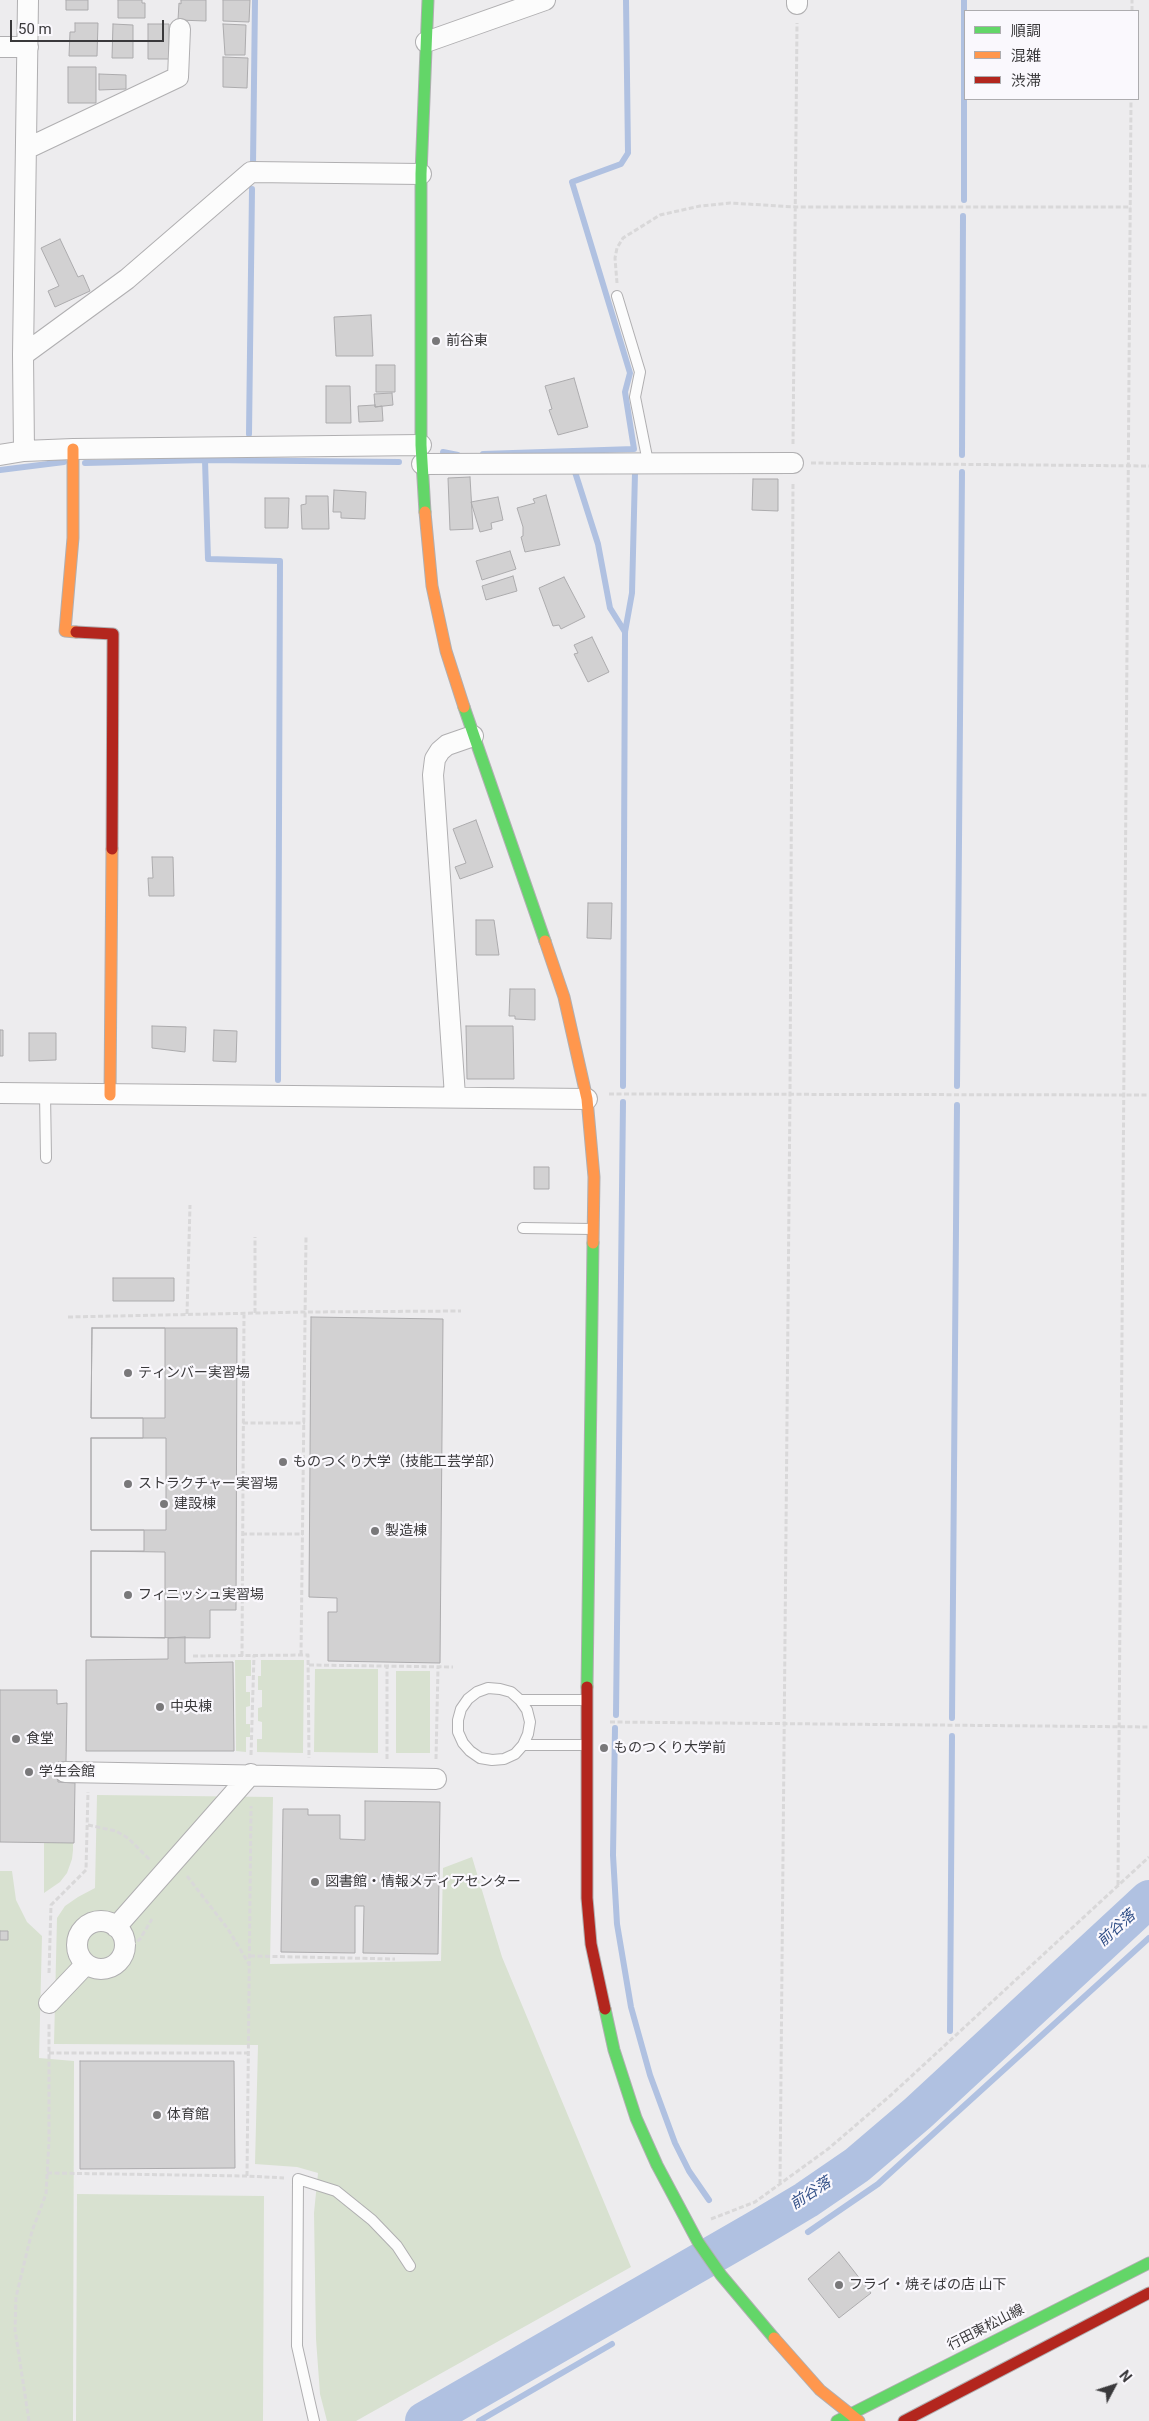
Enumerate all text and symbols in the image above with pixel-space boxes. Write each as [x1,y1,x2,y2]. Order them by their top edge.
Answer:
scale bar [12,10,166,42]
legend [964,10,1139,100]
text: 50 m [18,20,52,38]
text: 順調 [1011,22,1041,40]
text: 混雑 [1011,47,1041,65]
text: 渋滞 [1011,72,1041,90]
place label: 前谷東 [446,333,488,349]
marker: 前谷東 [430,335,442,347]
place label: ティンバー実習場 [138,1365,250,1381]
marker: ティンバー実習場 [122,1367,134,1379]
place label: ものつくり大学（技能工芸学部） [293,1454,503,1470]
marker: ものつくり大学（技能工芸学部） [277,1456,289,1468]
place label: ストラクチャー実習場 [138,1476,278,1492]
marker: ストラクチャー実習場 [122,1478,134,1490]
place label: 建設棟 [174,1496,216,1512]
marker: 建設棟 [158,1498,170,1510]
place label: 製造棟 [385,1523,427,1539]
marker: 製造棟 [369,1525,381,1537]
place label: フィニッシュ実習場 [138,1587,264,1603]
marker: フィニッシュ実習場 [122,1589,134,1601]
place label: 中央棟 [170,1699,212,1715]
marker: 中央棟 [154,1701,166,1713]
place label: 食堂 [26,1731,54,1747]
marker: 食堂 [10,1733,22,1745]
place label: ものつくり大学前 [614,1740,726,1756]
marker: ものつくり大学前 [598,1742,610,1754]
place label: 学生会館 [39,1764,95,1780]
marker: 学生会館 [23,1766,35,1778]
place label: 図書館・情報メディアセンター [325,1874,521,1890]
marker: 図書館・情報メディアセンター [309,1876,321,1888]
water label: 前谷落 [1094,1907,1140,1951]
place label: 体育館 [167,2107,209,2123]
marker: 体育館 [151,2109,163,2121]
water label: 前谷落 [787,2174,835,2214]
place label: フライ・焼そばの店 山下 [849,2277,1006,2293]
marker: フライ・焼そばの店 山下 [833,2279,845,2291]
street label: 行田東松山線 [945,2301,1027,2355]
north arrow [1089,2361,1139,2411]
text: N [1116,2367,1135,2385]

